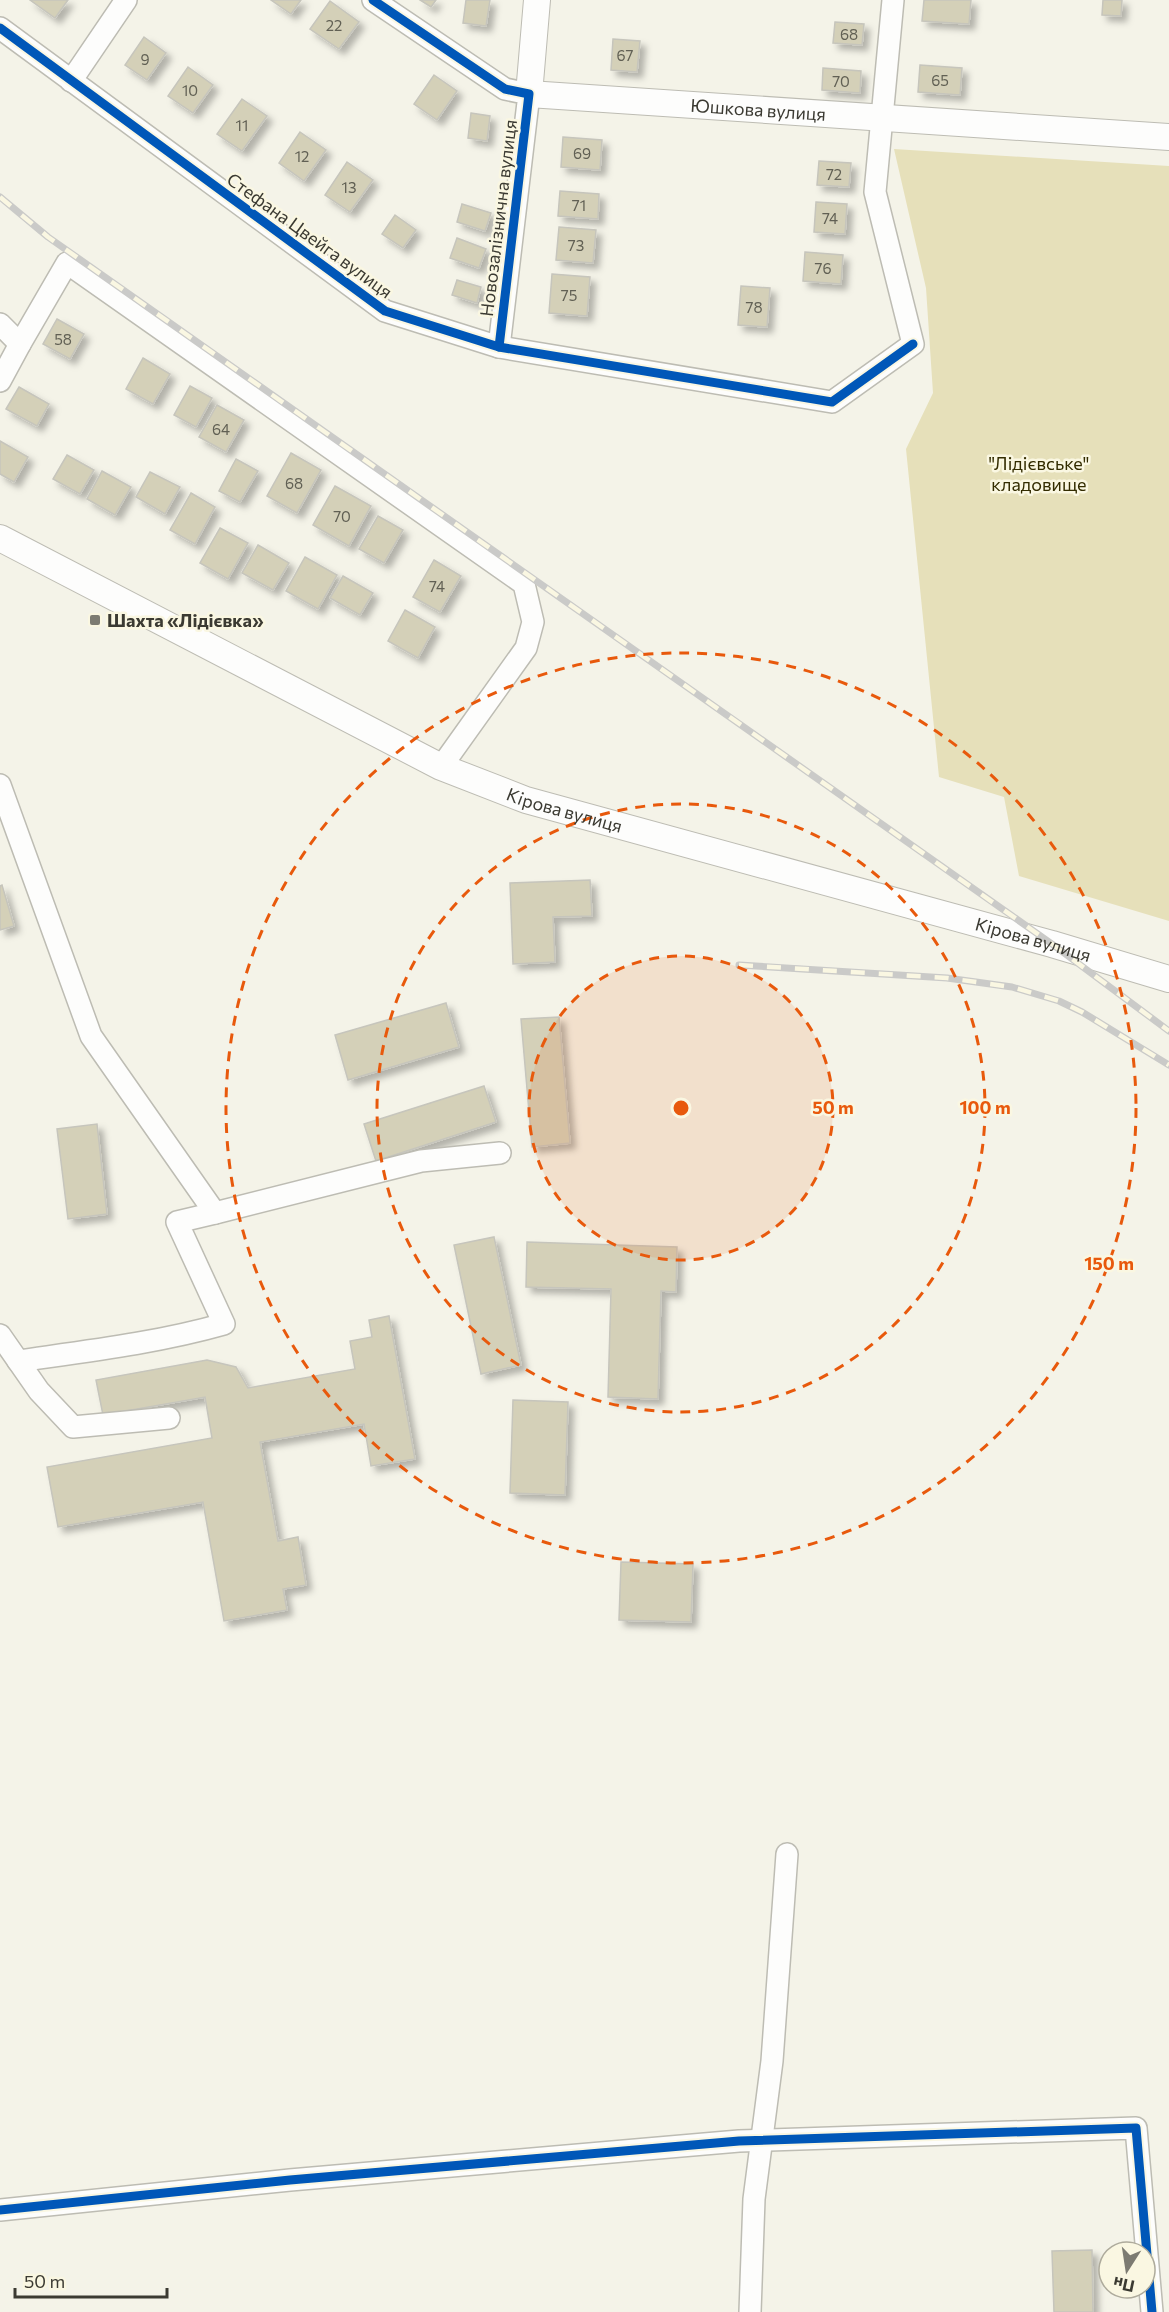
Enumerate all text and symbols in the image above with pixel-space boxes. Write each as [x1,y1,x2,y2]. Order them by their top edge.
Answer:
house number: 22 [326,16,342,34]
house number: 68 [840,25,858,43]
house number: 67 [617,46,634,64]
house number: 9 [140,50,150,68]
house number: 65 [931,71,949,89]
house number: 70 [832,72,850,90]
house number: 10 [182,81,198,99]
street label: Юшкова вулиця [690,94,827,125]
house number: 11 [236,116,248,134]
street label: Новозалізнична вулиця [475,118,521,318]
house number: 69 [573,144,591,162]
house number: 12 [295,147,309,165]
house number: 72 [826,165,842,183]
street label: Стефана Цвейга вулиця [223,168,397,302]
house number: 13 [342,178,356,196]
house number: 71 [572,196,586,214]
house number: 74 [822,209,838,227]
house number: 73 [568,236,584,254]
house number: 76 [815,259,831,277]
house number: 75 [561,286,577,304]
house number: 78 [746,298,762,316]
house number: 58 [54,330,72,348]
house number: 64 [212,420,230,438]
park label: "Лідієвське" кладовище [988,452,1090,495]
house number: 68 [285,474,303,492]
house number: 70 [333,507,351,525]
house number: 74 [429,577,445,595]
place label: Шахта «Лідієвка» [107,609,264,631]
marker: Шахта «Лідієвка» [88,613,102,627]
street label: Кірова вулиця [504,783,625,837]
street label: Кірова вулиця [973,913,1094,966]
text: 50 m [812,1096,854,1118]
text: 100 m [959,1096,1011,1118]
centre of rings [671,1098,691,1118]
text: 150 m [1084,1252,1134,1274]
north arrow [1097,2240,1157,2300]
scale bar [15,2261,166,2299]
text: 50 m [24,2270,65,2292]
text: Пн [1111,2274,1136,2297]

